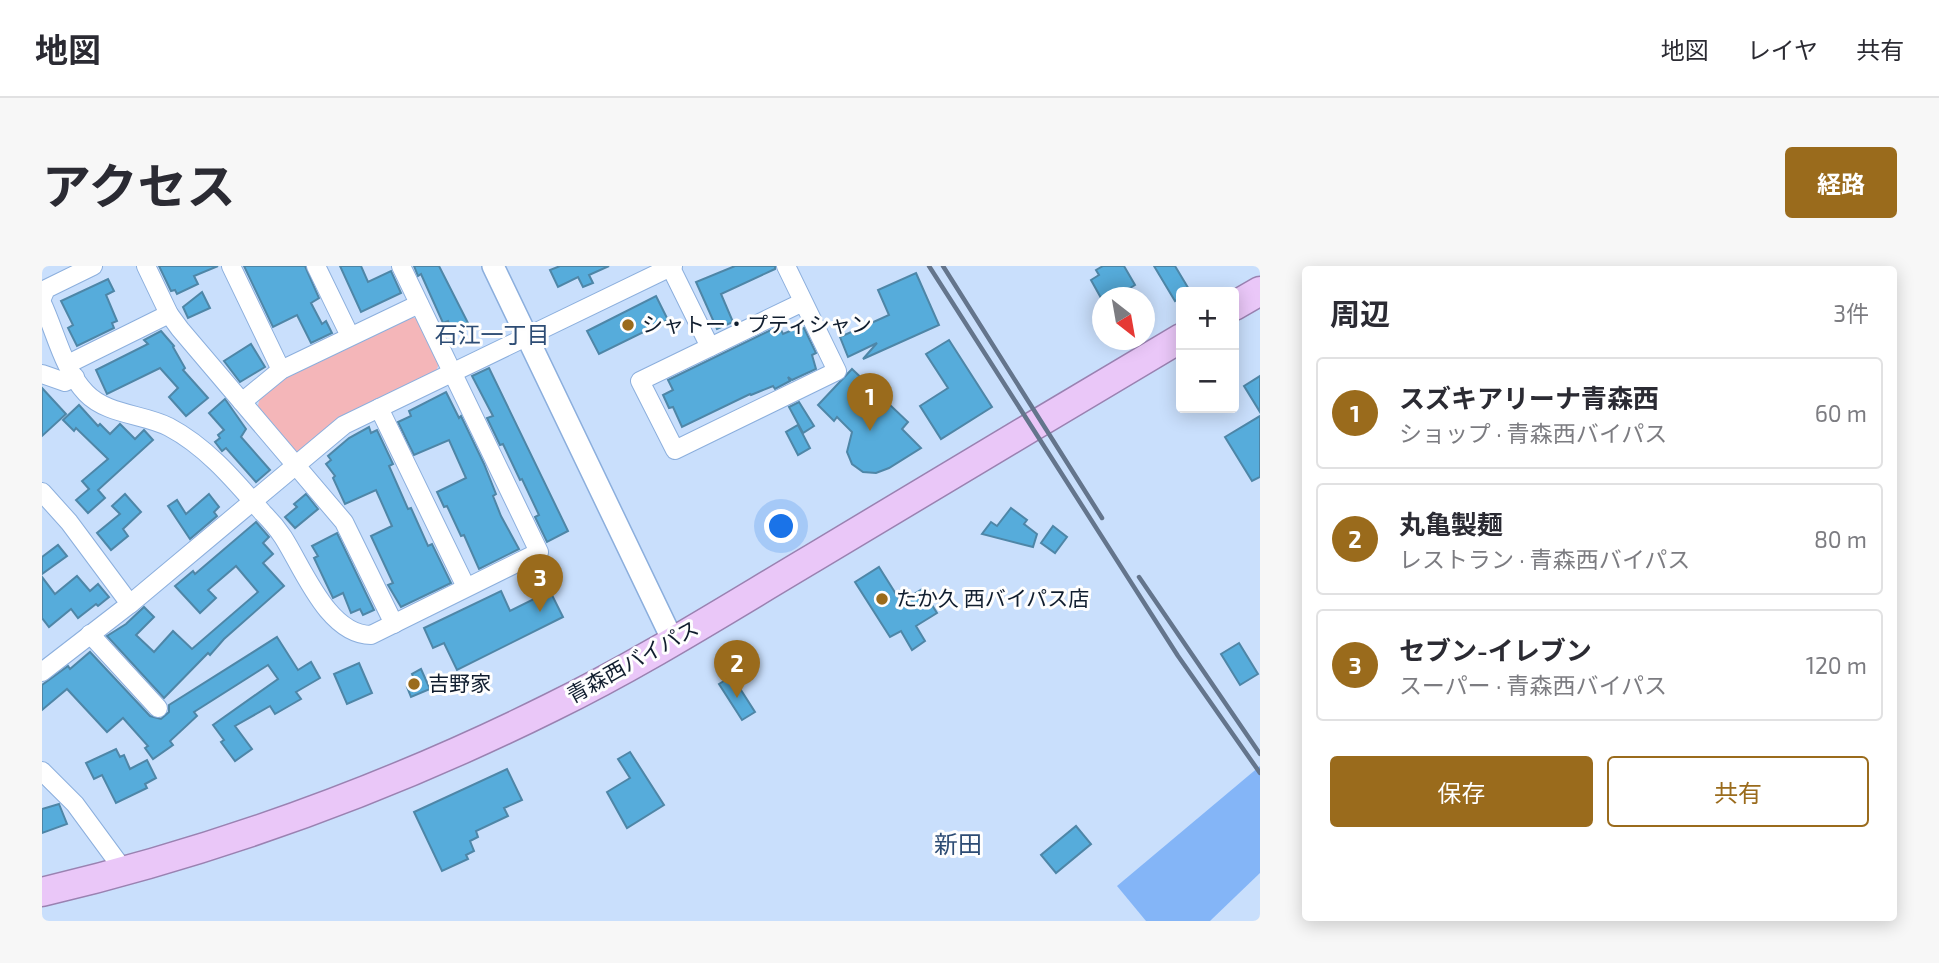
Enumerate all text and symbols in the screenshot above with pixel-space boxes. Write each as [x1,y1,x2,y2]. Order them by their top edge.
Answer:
text: 地図 [35,29,101,69]
text: 地図 [1661,35,1709,64]
text: レイヤ [1747,35,1818,64]
text: 共有 [1856,35,1904,64]
button: 経路 [1785,147,1897,218]
text: アクセス [42,155,236,214]
north arrow [1092,287,1155,350]
map controls [1176,287,1239,413]
button: + [1176,287,1239,350]
text: 周辺 [1330,295,1390,331]
text: 3件 [1833,299,1869,327]
place label: シャトー・プティシャン [642,311,872,336]
marker: シャトー・プティシャン [620,317,636,333]
district label: 石江一丁目 [435,320,550,348]
button: − [1176,350,1239,413]
pin: 1 [847,373,893,431]
text: スズキアリーナ青森西 [1399,382,1659,413]
text: 1 [1350,399,1360,427]
text: 60 m [1815,399,1867,427]
text: ショップ · 青森西バイパス [1399,419,1667,447]
text: 丸亀製麺 [1399,508,1503,539]
your location [764,509,798,543]
text: 2 [1348,525,1362,553]
text: 80 m [1814,525,1867,553]
text: レストラン · 青森西バイパス [1399,545,1690,573]
pin: 3 [517,554,563,612]
place label: たか久 西バイパス店 [896,585,1089,610]
marker: たか久 西バイパス店 [874,591,890,607]
street label: 青森西バイパス [562,614,702,707]
text: セブン-イレブン [1399,634,1592,665]
pin: 2 [714,640,760,698]
text: 3 [1348,651,1362,679]
text: 120 m [1806,651,1867,679]
place label: 吉野家 [428,670,491,695]
text: スーパー · 青森西バイパス [1399,671,1667,699]
marker: 吉野家 [406,676,422,692]
button: 保存 [1330,756,1593,827]
button: 共有 [1607,756,1869,827]
district label: 新田 [934,829,982,858]

